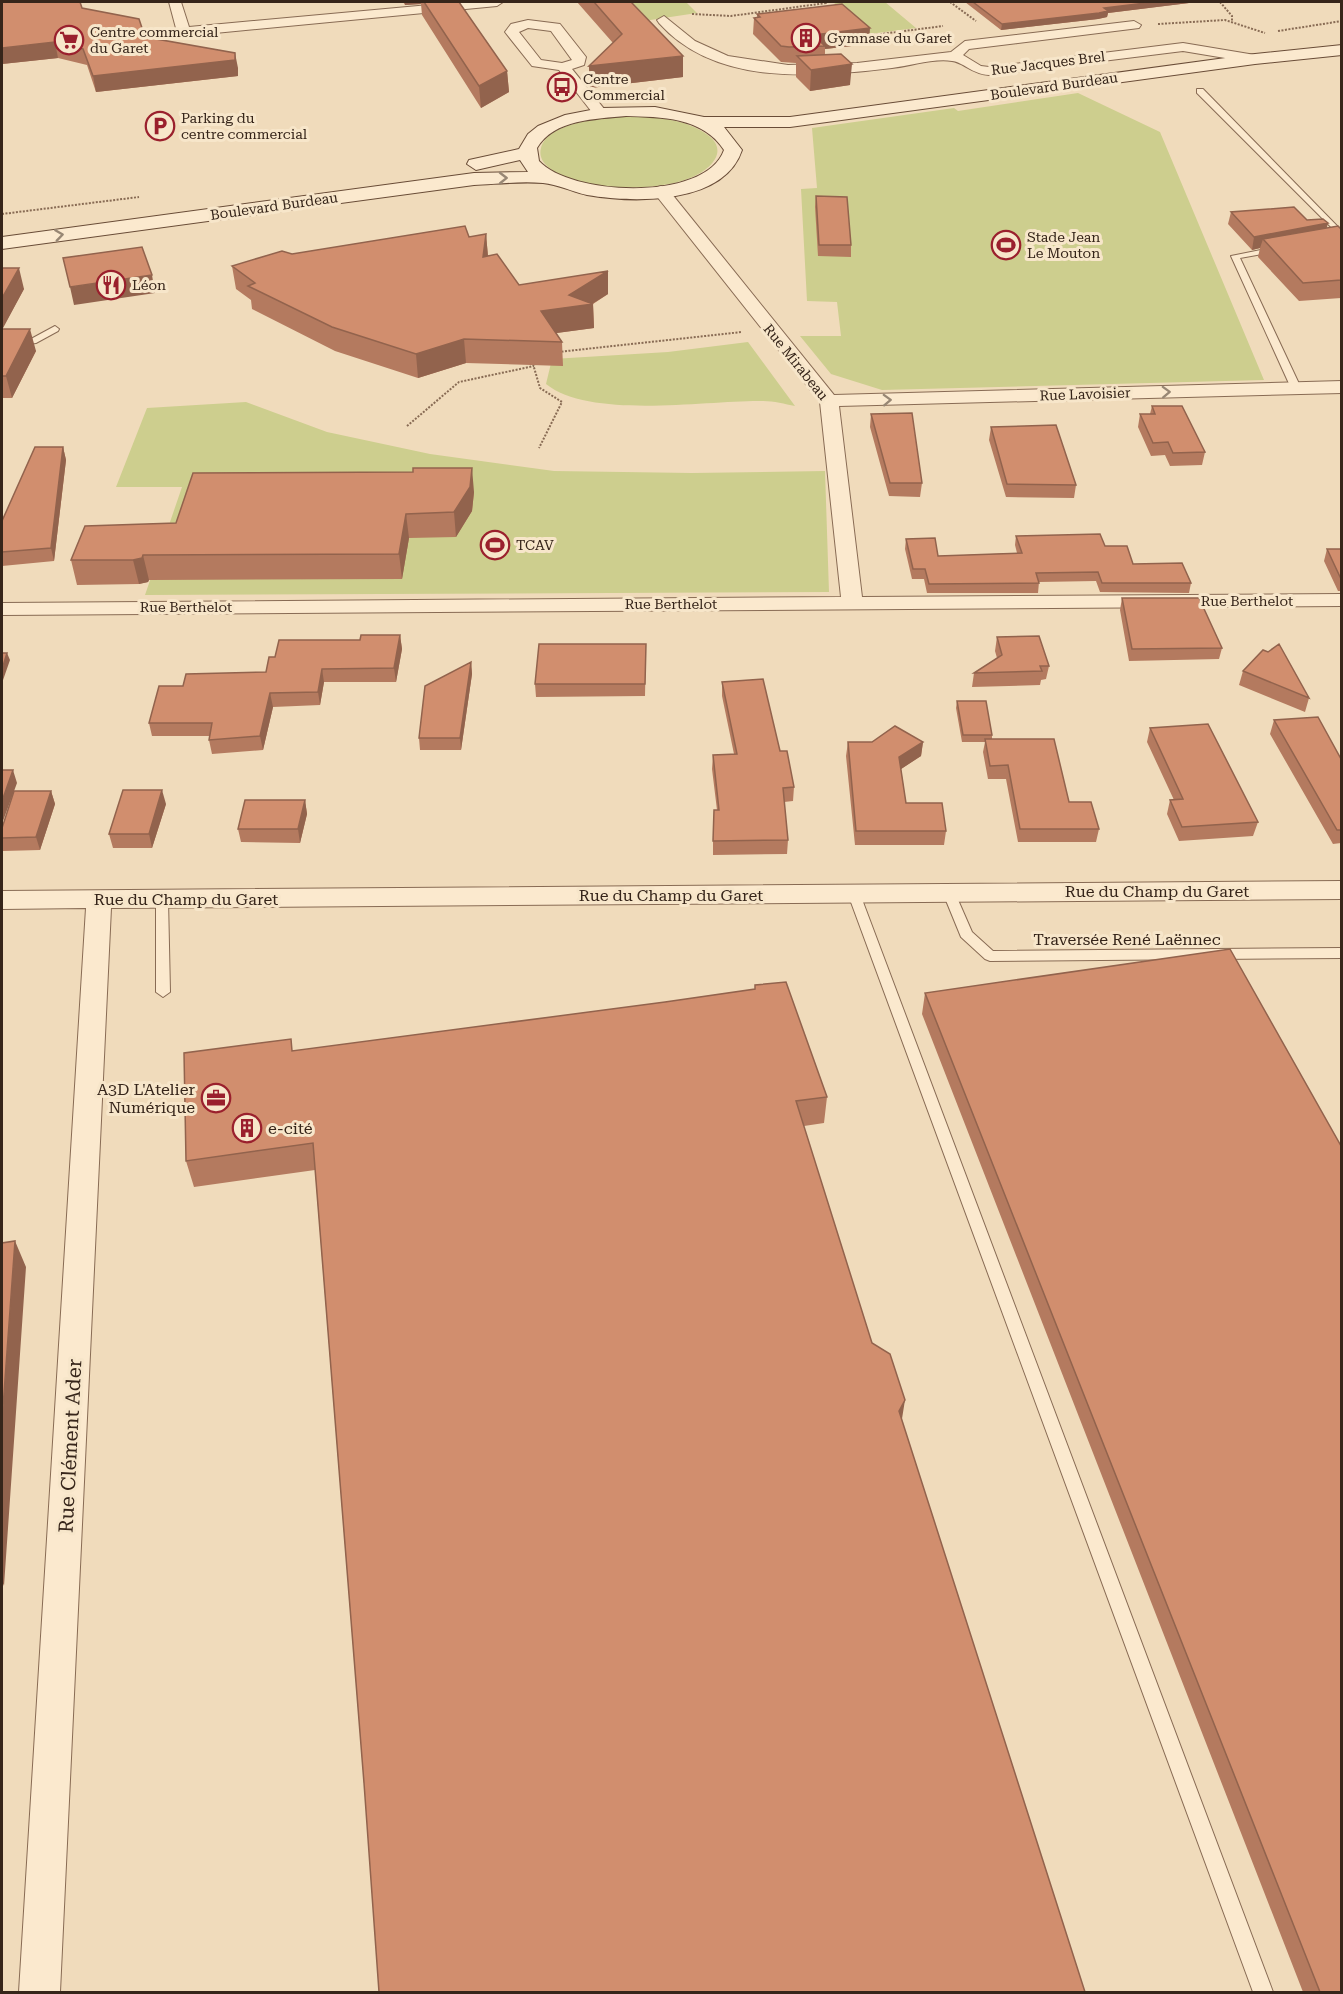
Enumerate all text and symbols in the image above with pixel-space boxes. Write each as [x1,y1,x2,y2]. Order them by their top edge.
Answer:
building icon: Gymnase du Garet [790,22,822,54]
supermarket icon: Centre commercial du Garet [53,24,85,56]
place label: Centre commercial du Garet [90,24,219,56]
place label: Gymnase du Garet [827,30,952,46]
street label: Rue Jacques Brel [990,48,1107,78]
street label: Boulevard Burdeau [989,69,1119,103]
bus stop icon: Centre Commercial [546,71,578,103]
place label: Centre Commercial [583,71,665,103]
parking icon: Parking du centre commercial [144,110,176,142]
place label: Parking du centre commercial [181,110,308,142]
one-way arrow [498,171,507,184]
street label: Boulevard Burdeau [209,189,339,223]
one-way arrow [55,229,64,241]
sports icon: Stade Jean Le Mouton [990,229,1022,261]
place label: Stade Jean Le Mouton [1027,229,1100,261]
restaurant icon: Léon [95,269,127,301]
place label: Léon [132,277,166,293]
street label: Rue Mirabeau [760,321,832,404]
street label: Rue Lavoisier [1039,384,1131,404]
one-way arrow [1162,385,1171,398]
one-way arrow [883,393,892,406]
sports icon: TCAV [479,529,511,561]
place label: TCAV [516,537,554,553]
street label: Rue Berthelot [1201,593,1293,609]
street label: Rue Berthelot [625,596,717,612]
street label: Rue Berthelot [140,599,232,615]
street label: Rue du Champ du Garet [1065,882,1249,901]
street label: Rue du Champ du Garet [579,886,763,905]
street label: Rue du Champ du Garet [94,890,278,909]
street label: Traversée René Laënnec [1033,930,1221,949]
place label: A3D L'Atelier Numérique [97,1080,195,1117]
office icon: A3D L'Atelier Numérique [200,1082,232,1114]
building icon: e-cité [231,1112,263,1144]
place label: e-cité [268,1119,313,1138]
street label: Rue Clément Ader [53,1358,87,1534]

